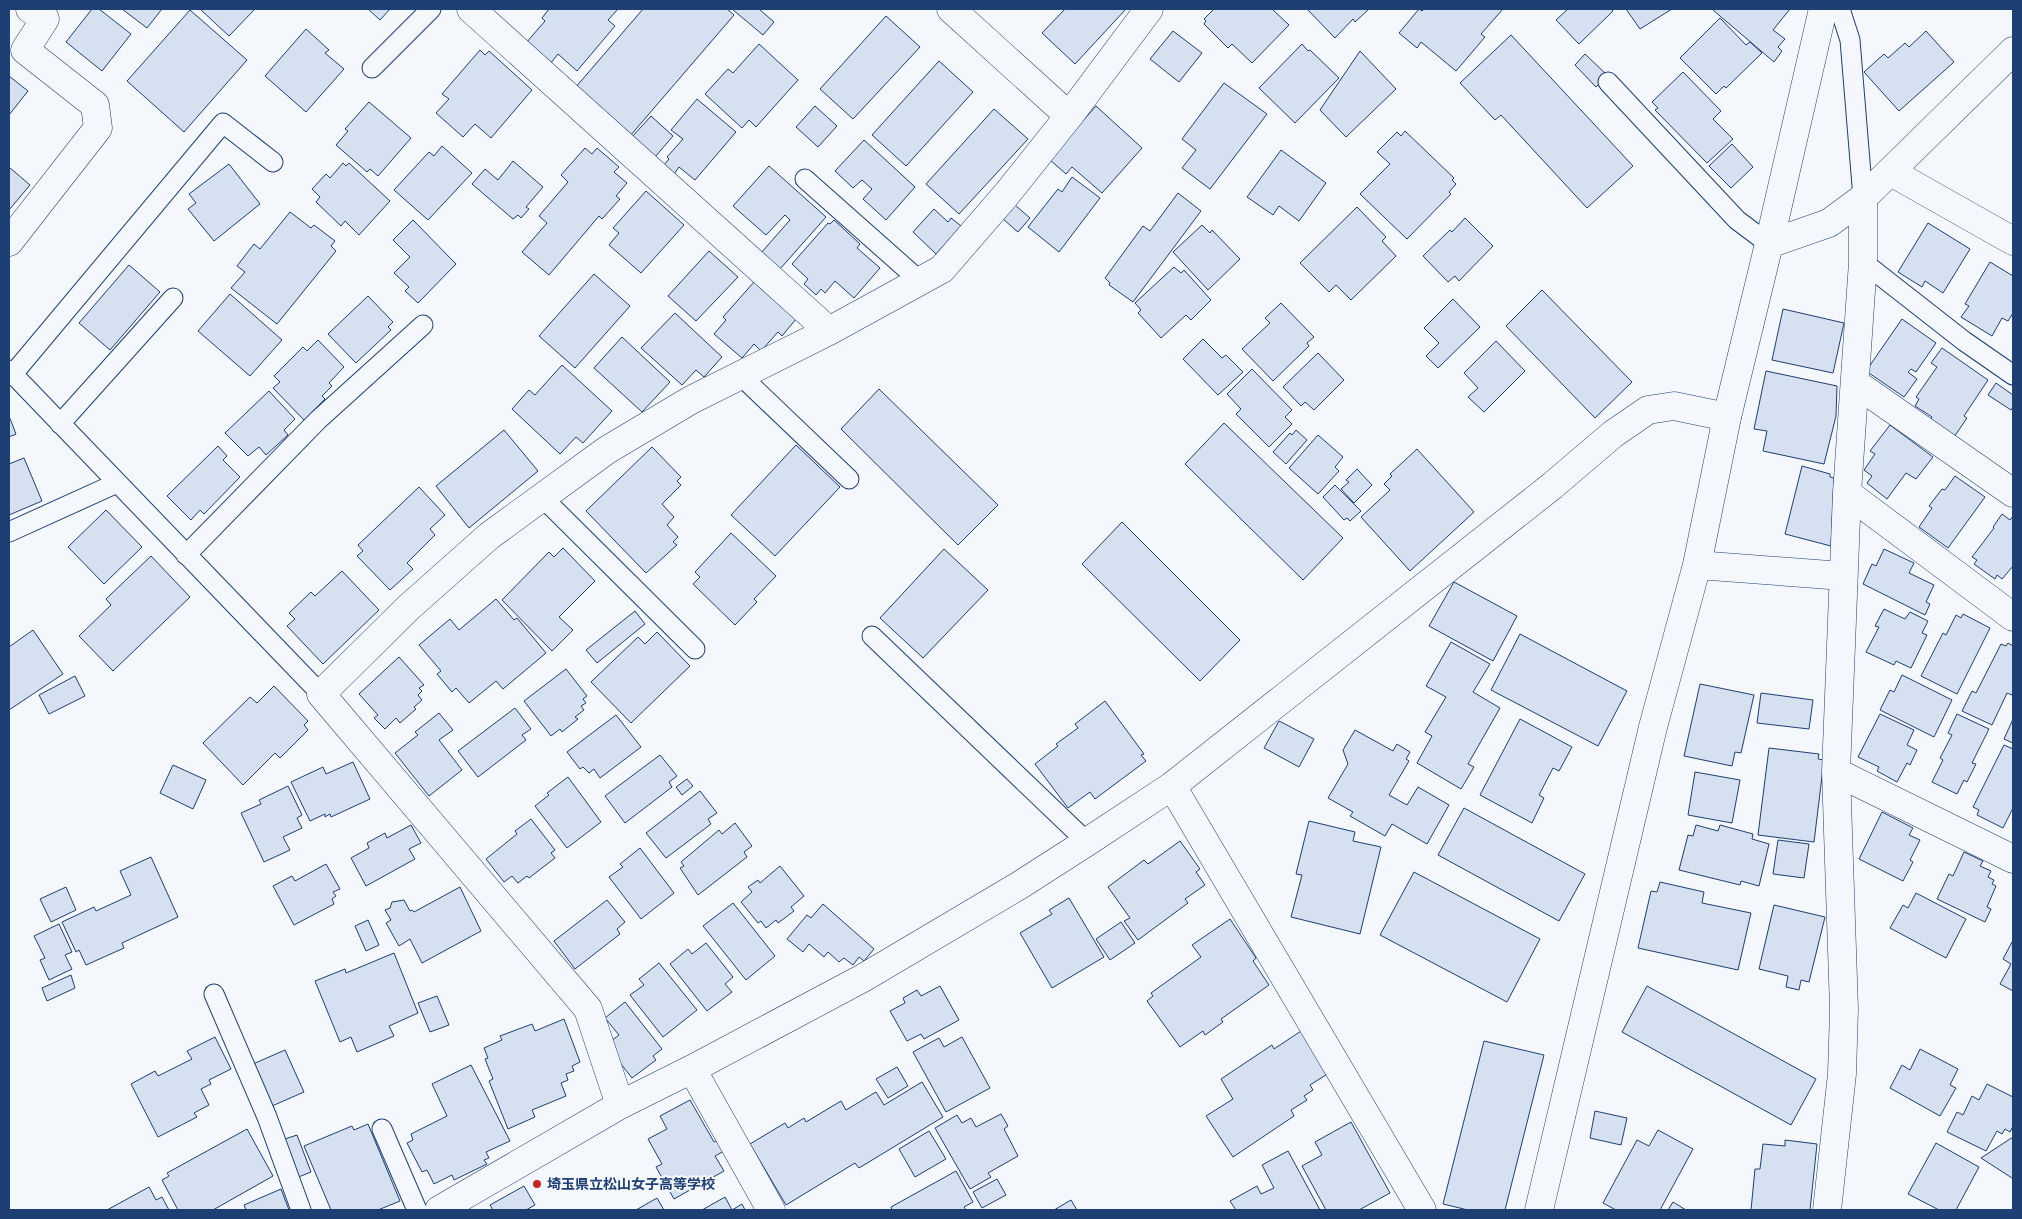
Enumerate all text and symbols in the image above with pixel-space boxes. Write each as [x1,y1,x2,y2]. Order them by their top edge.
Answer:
place label: 埼玉県立松山女子高等学校 [547,1175,715,1193]
marker: 埼玉県立松山女子高等学校 [531,1178,543,1190]

